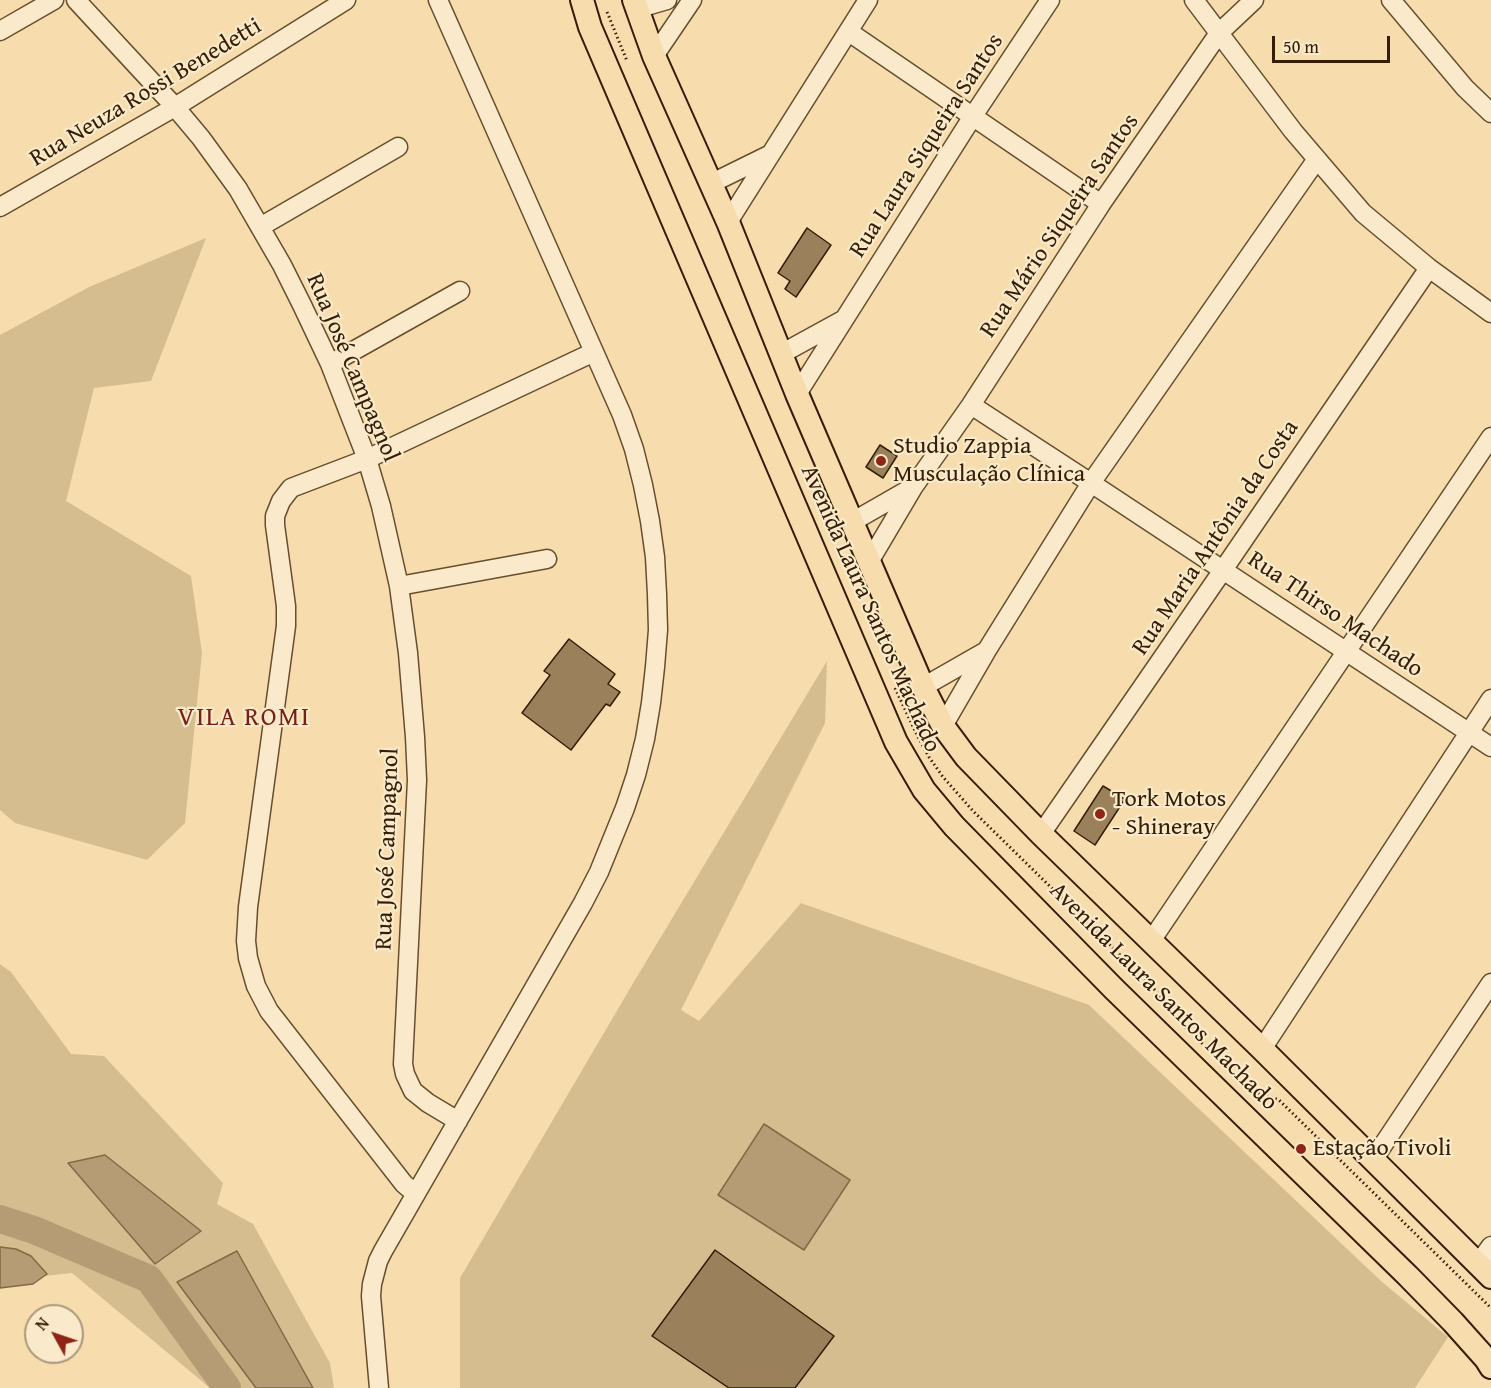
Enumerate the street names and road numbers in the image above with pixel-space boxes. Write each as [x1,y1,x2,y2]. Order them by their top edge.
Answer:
street label: Rua Neuza Rossi Benedetti [25,12,267,174]
street label: Rua Laura Siqueira Santos [844,29,1010,263]
street label: Rua Mário Siqueira Santos [974,109,1146,343]
street label: Rua José Campagnol [299,269,405,467]
street label: Rua Maria Antônia da Costa [1127,415,1305,661]
street label: Avenida Laura Santos Machado [794,461,946,757]
street label: Rua Thirso Machado [1242,546,1428,684]
street label: Rua José Campagnol [370,748,406,950]
street label: Avenida Laura Santos Machado [1043,877,1283,1117]

